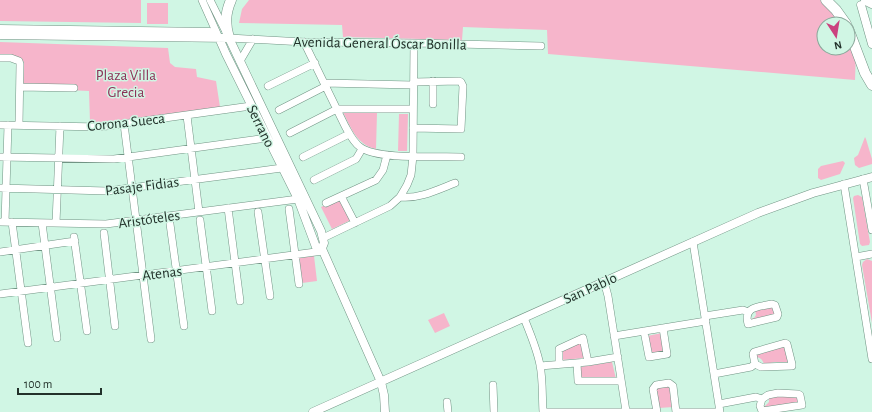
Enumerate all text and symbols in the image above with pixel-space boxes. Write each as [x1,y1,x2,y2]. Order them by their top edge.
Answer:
north arrow [816,16,856,56]
street label: Avenida General Óscar Bonilla [293,32,467,53]
text: N [833,39,843,51]
park label: Plaza Villa Grecia [96,68,156,100]
street label: Serrano [244,103,277,150]
street label: Corona Sueca [86,111,166,134]
street label: Pasaje Fidias [104,175,180,198]
street label: Aristóteles [117,208,181,231]
street label: Atenas [141,264,183,283]
street label: San Pablo [561,270,619,307]
scale bar [18,370,101,396]
text: 100 m [24,378,52,390]

